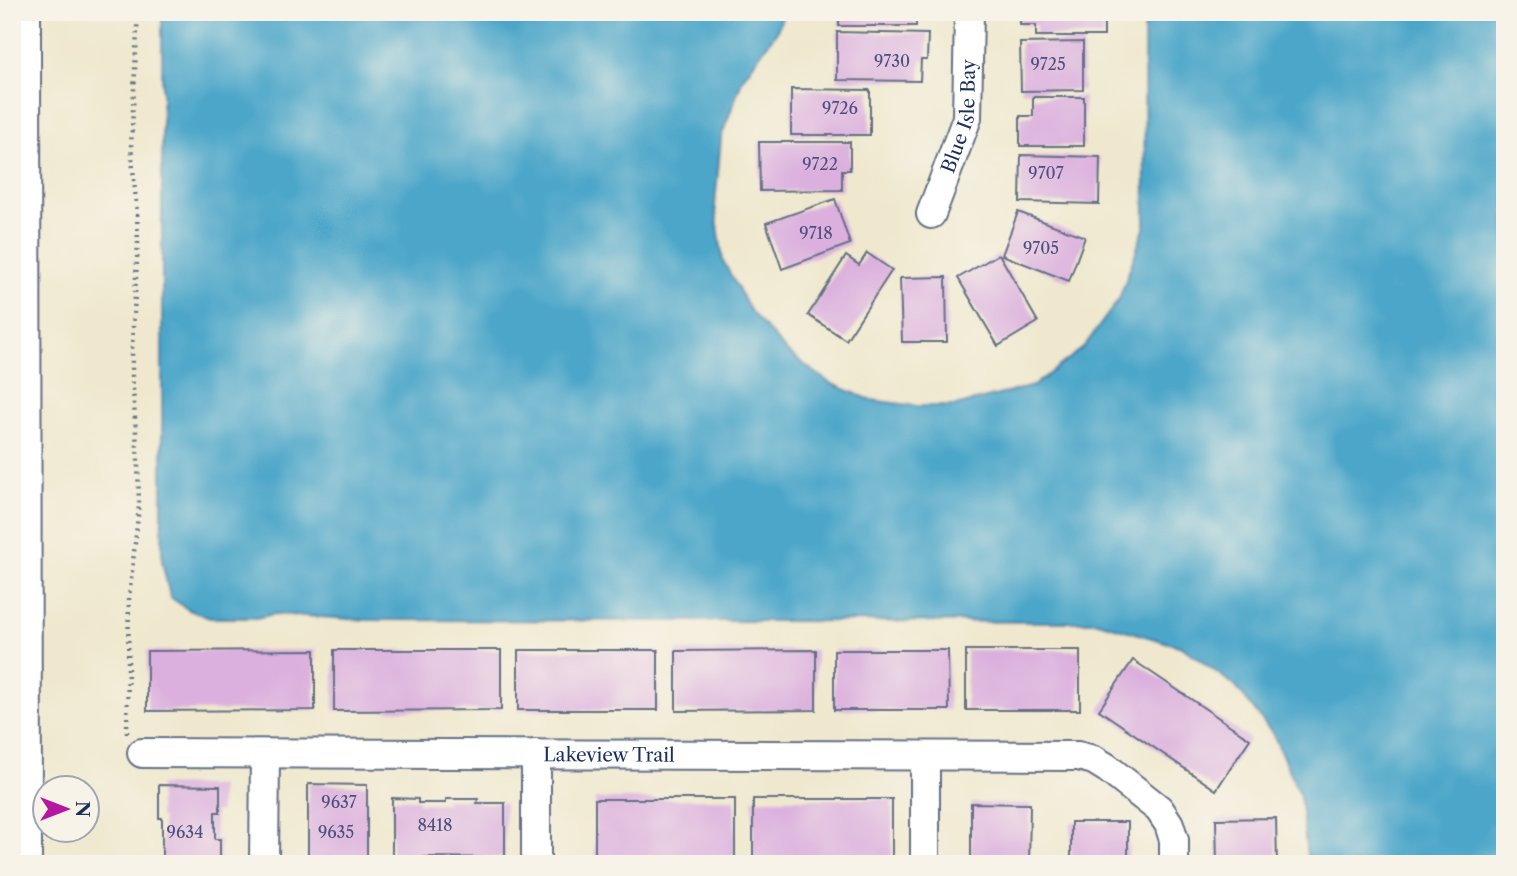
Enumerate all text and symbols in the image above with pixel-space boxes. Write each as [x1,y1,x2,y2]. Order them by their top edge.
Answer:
house number: 9730 [874,51,910,71]
house number: 9725 [1030,54,1066,74]
street label: Blue Isle Bay [936,59,980,176]
house number: 9726 [822,98,858,118]
house number: 9722 [802,154,838,174]
house number: 9707 [1028,163,1064,183]
house number: 9718 [799,223,833,243]
house number: 9705 [1023,238,1059,258]
street label: Lakeview Trail [543,743,675,767]
north arrow [32,774,102,844]
house number: 9637 [321,792,357,812]
text: N [71,801,94,817]
house number: 8418 [418,815,452,835]
house number: 9634 [167,822,203,842]
house number: 9635 [318,822,354,842]

